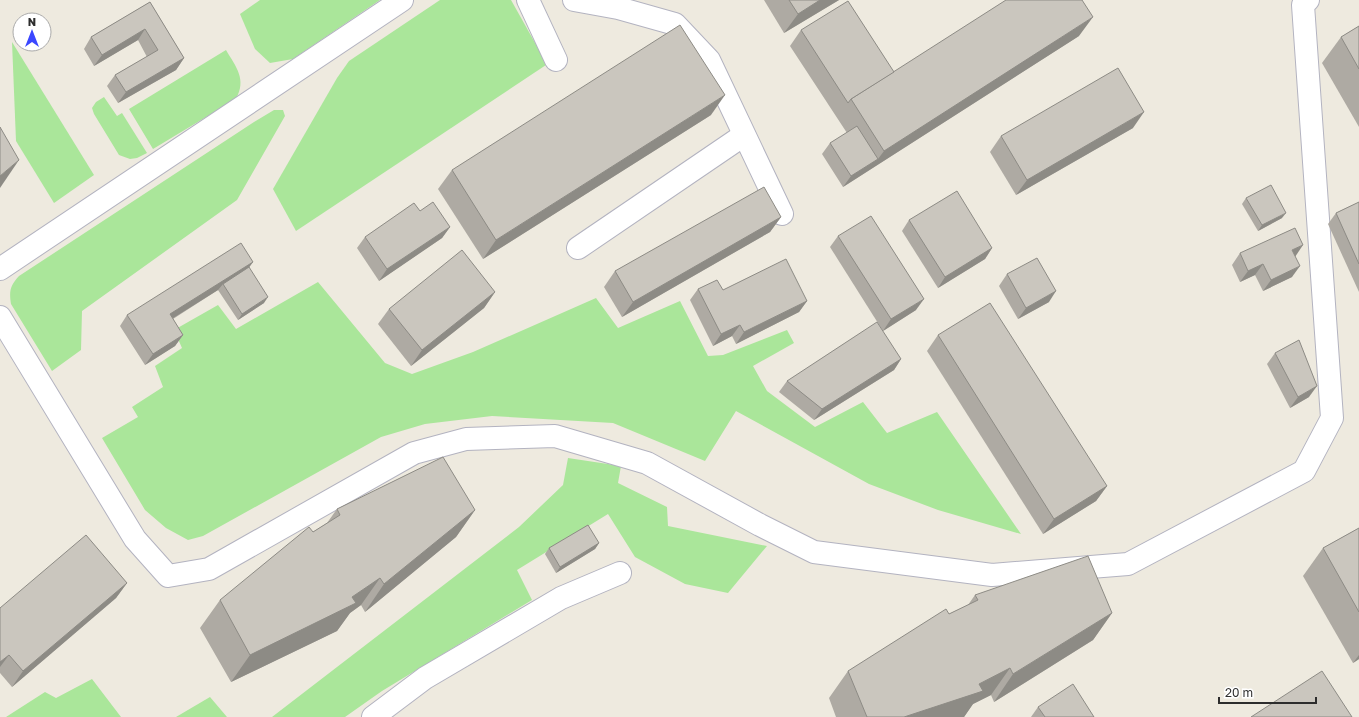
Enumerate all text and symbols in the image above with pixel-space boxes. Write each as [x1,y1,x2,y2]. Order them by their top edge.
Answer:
north arrow [12,12,52,52]
text: N [28,15,36,28]
scale bar [1219,679,1316,705]
text: 20 m [1225,685,1253,700]

